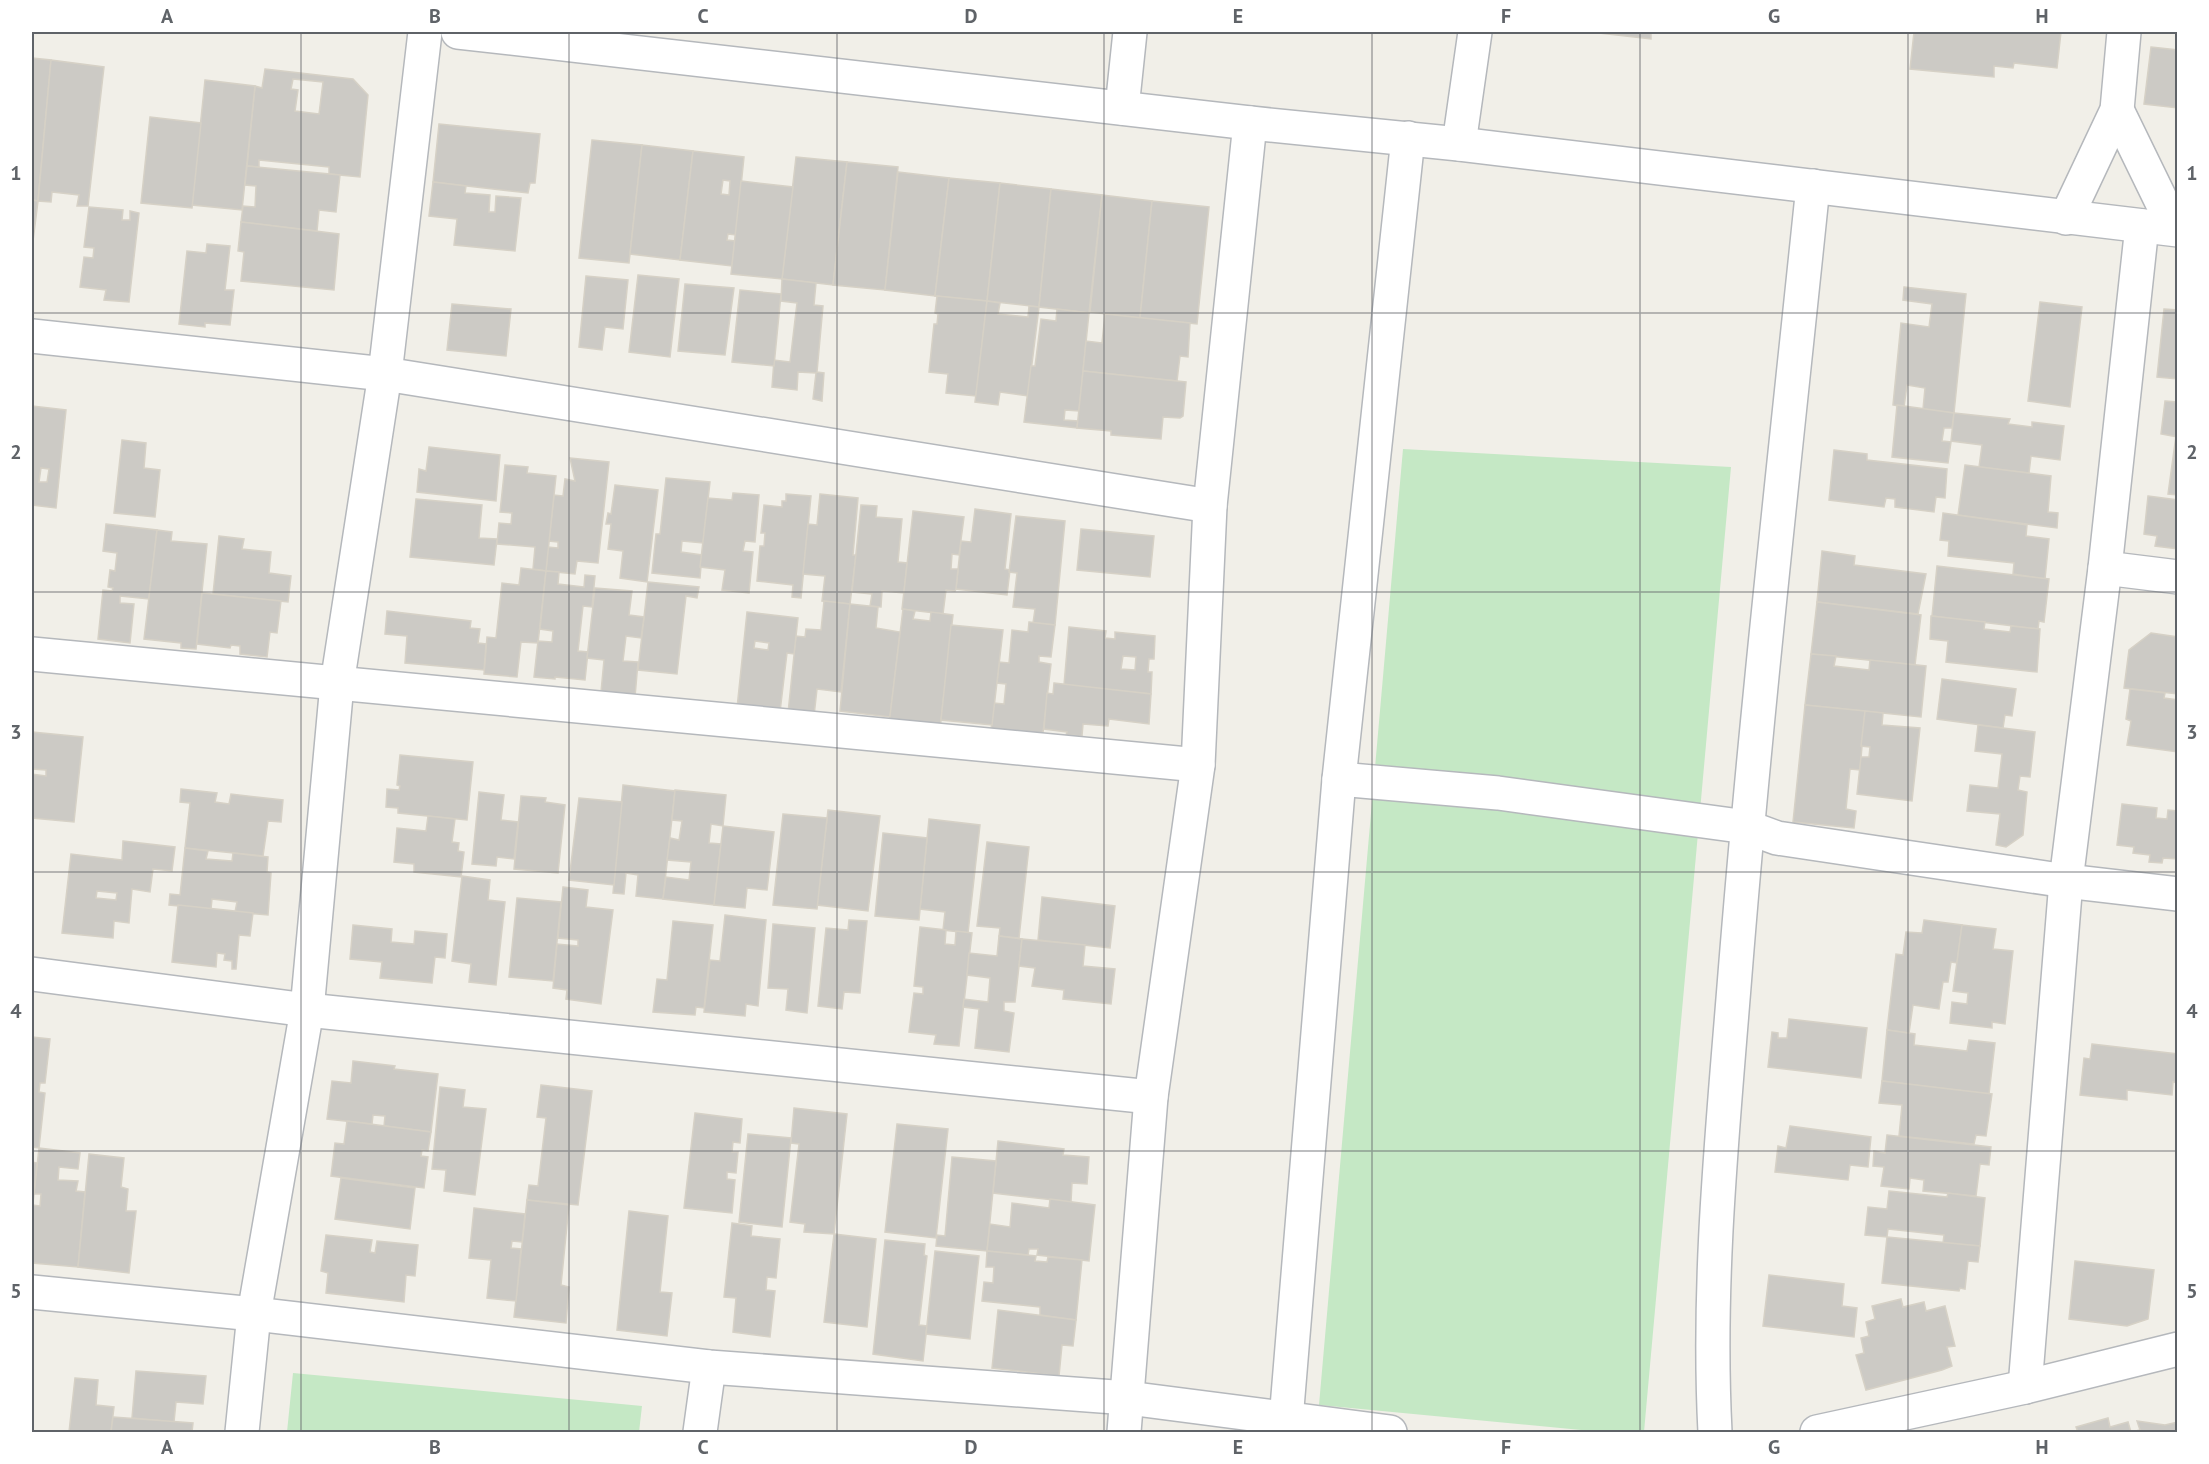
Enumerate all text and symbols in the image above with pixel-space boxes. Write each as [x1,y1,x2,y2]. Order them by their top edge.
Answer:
text: A [161,3,174,29]
text: B [429,3,441,29]
text: C [697,3,709,29]
text: D [965,3,978,29]
text: E [1233,3,1243,29]
text: F [1501,3,1511,29]
text: G [1768,3,1780,29]
text: H [2035,3,2049,29]
text: 1 [10,160,22,186]
text: 1 [2186,160,2198,186]
text: 2 [10,439,22,465]
text: 2 [2186,439,2198,465]
text: 3 [10,719,22,745]
text: 3 [2186,719,2198,745]
text: 4 [10,998,22,1024]
text: 4 [2186,998,2198,1024]
text: 5 [10,1278,22,1304]
text: 5 [2186,1278,2198,1304]
text: A [161,1434,174,1460]
text: B [429,1434,441,1460]
text: C [697,1434,709,1460]
text: D [965,1434,978,1460]
text: E [1233,1434,1243,1460]
text: F [1501,1434,1511,1460]
text: G [1768,1434,1780,1460]
text: H [2035,1434,2049,1460]

